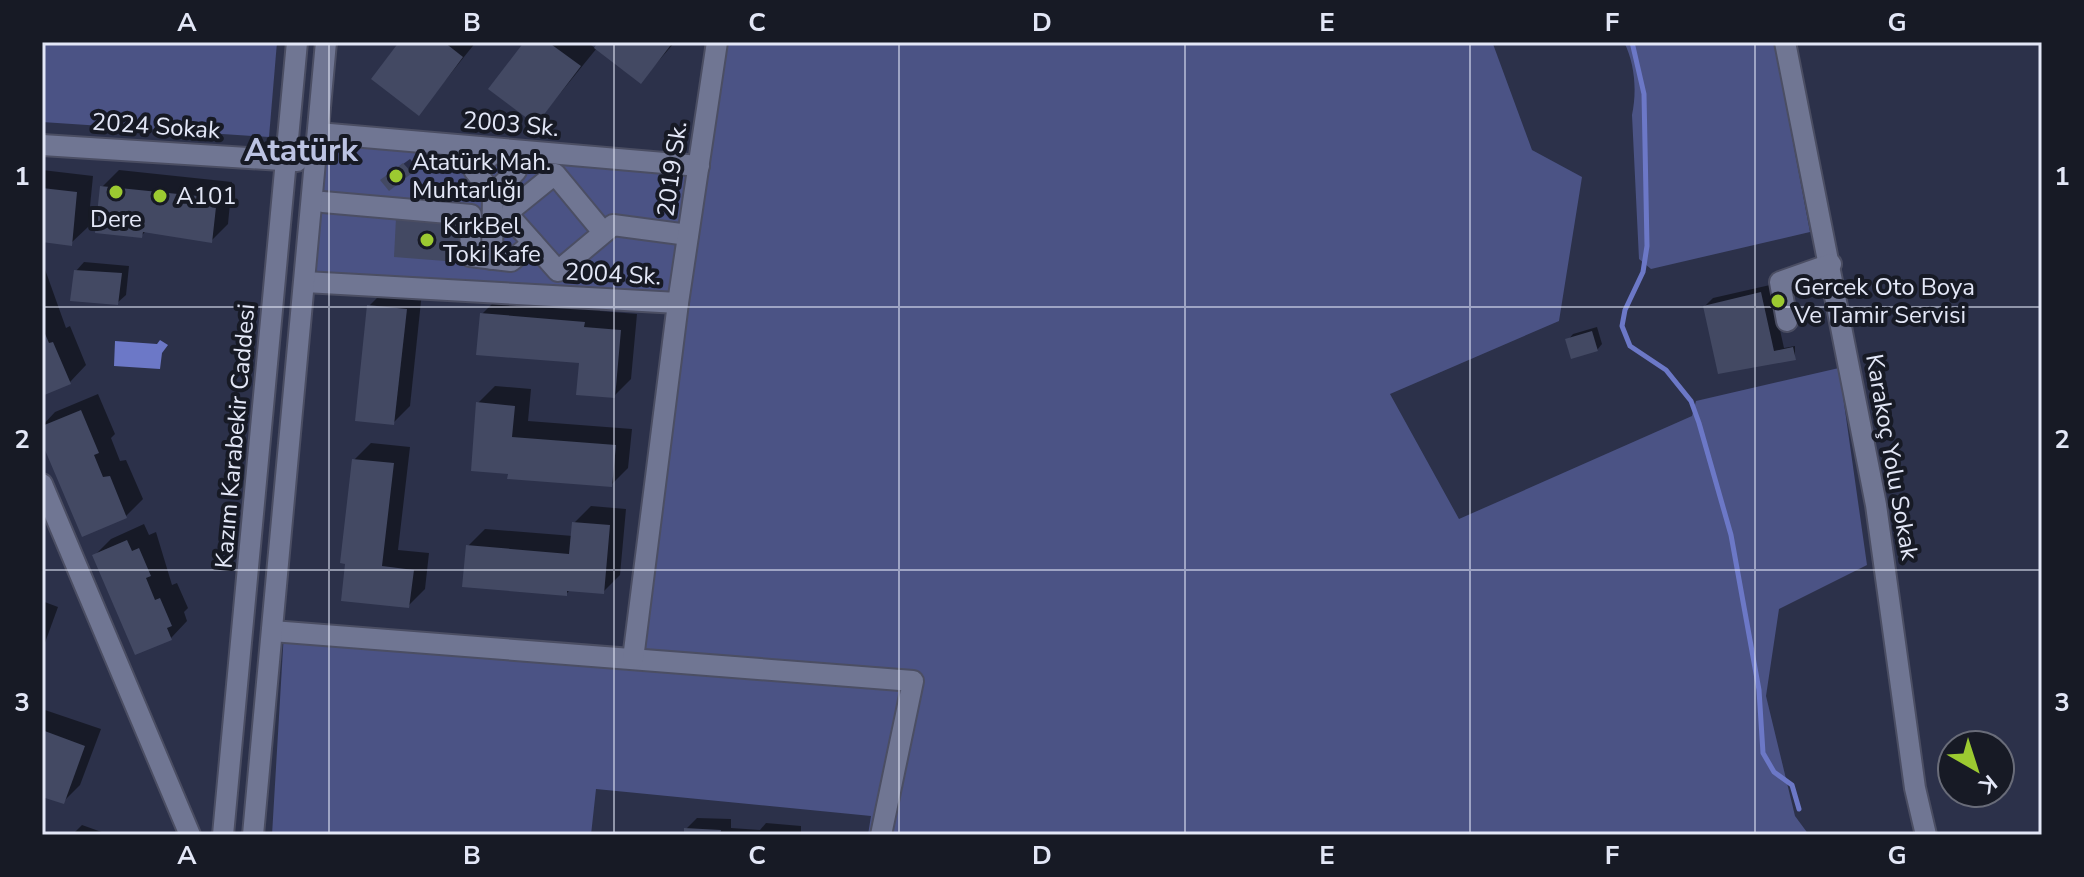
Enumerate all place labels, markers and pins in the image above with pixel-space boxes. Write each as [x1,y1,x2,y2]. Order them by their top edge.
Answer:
place label: Atatürk Mah. Muhtarlığı [412,146,551,206]
marker: Atatürk Mah. Muhtarlığı [387,167,405,185]
place label: A101 [176,180,237,212]
marker: Dere [107,183,125,201]
marker: A101 [151,187,169,205]
place label: Dere [90,203,142,235]
place label: KırkBel Toki Kafe [443,210,541,270]
marker: KırkBel Toki Kafe [418,231,436,249]
place label: Gercek Oto Boya Ve Tamir Servisi [1793,271,1975,331]
marker: Gercek Oto Boya Ve Tamir Servisi [1769,292,1787,310]

